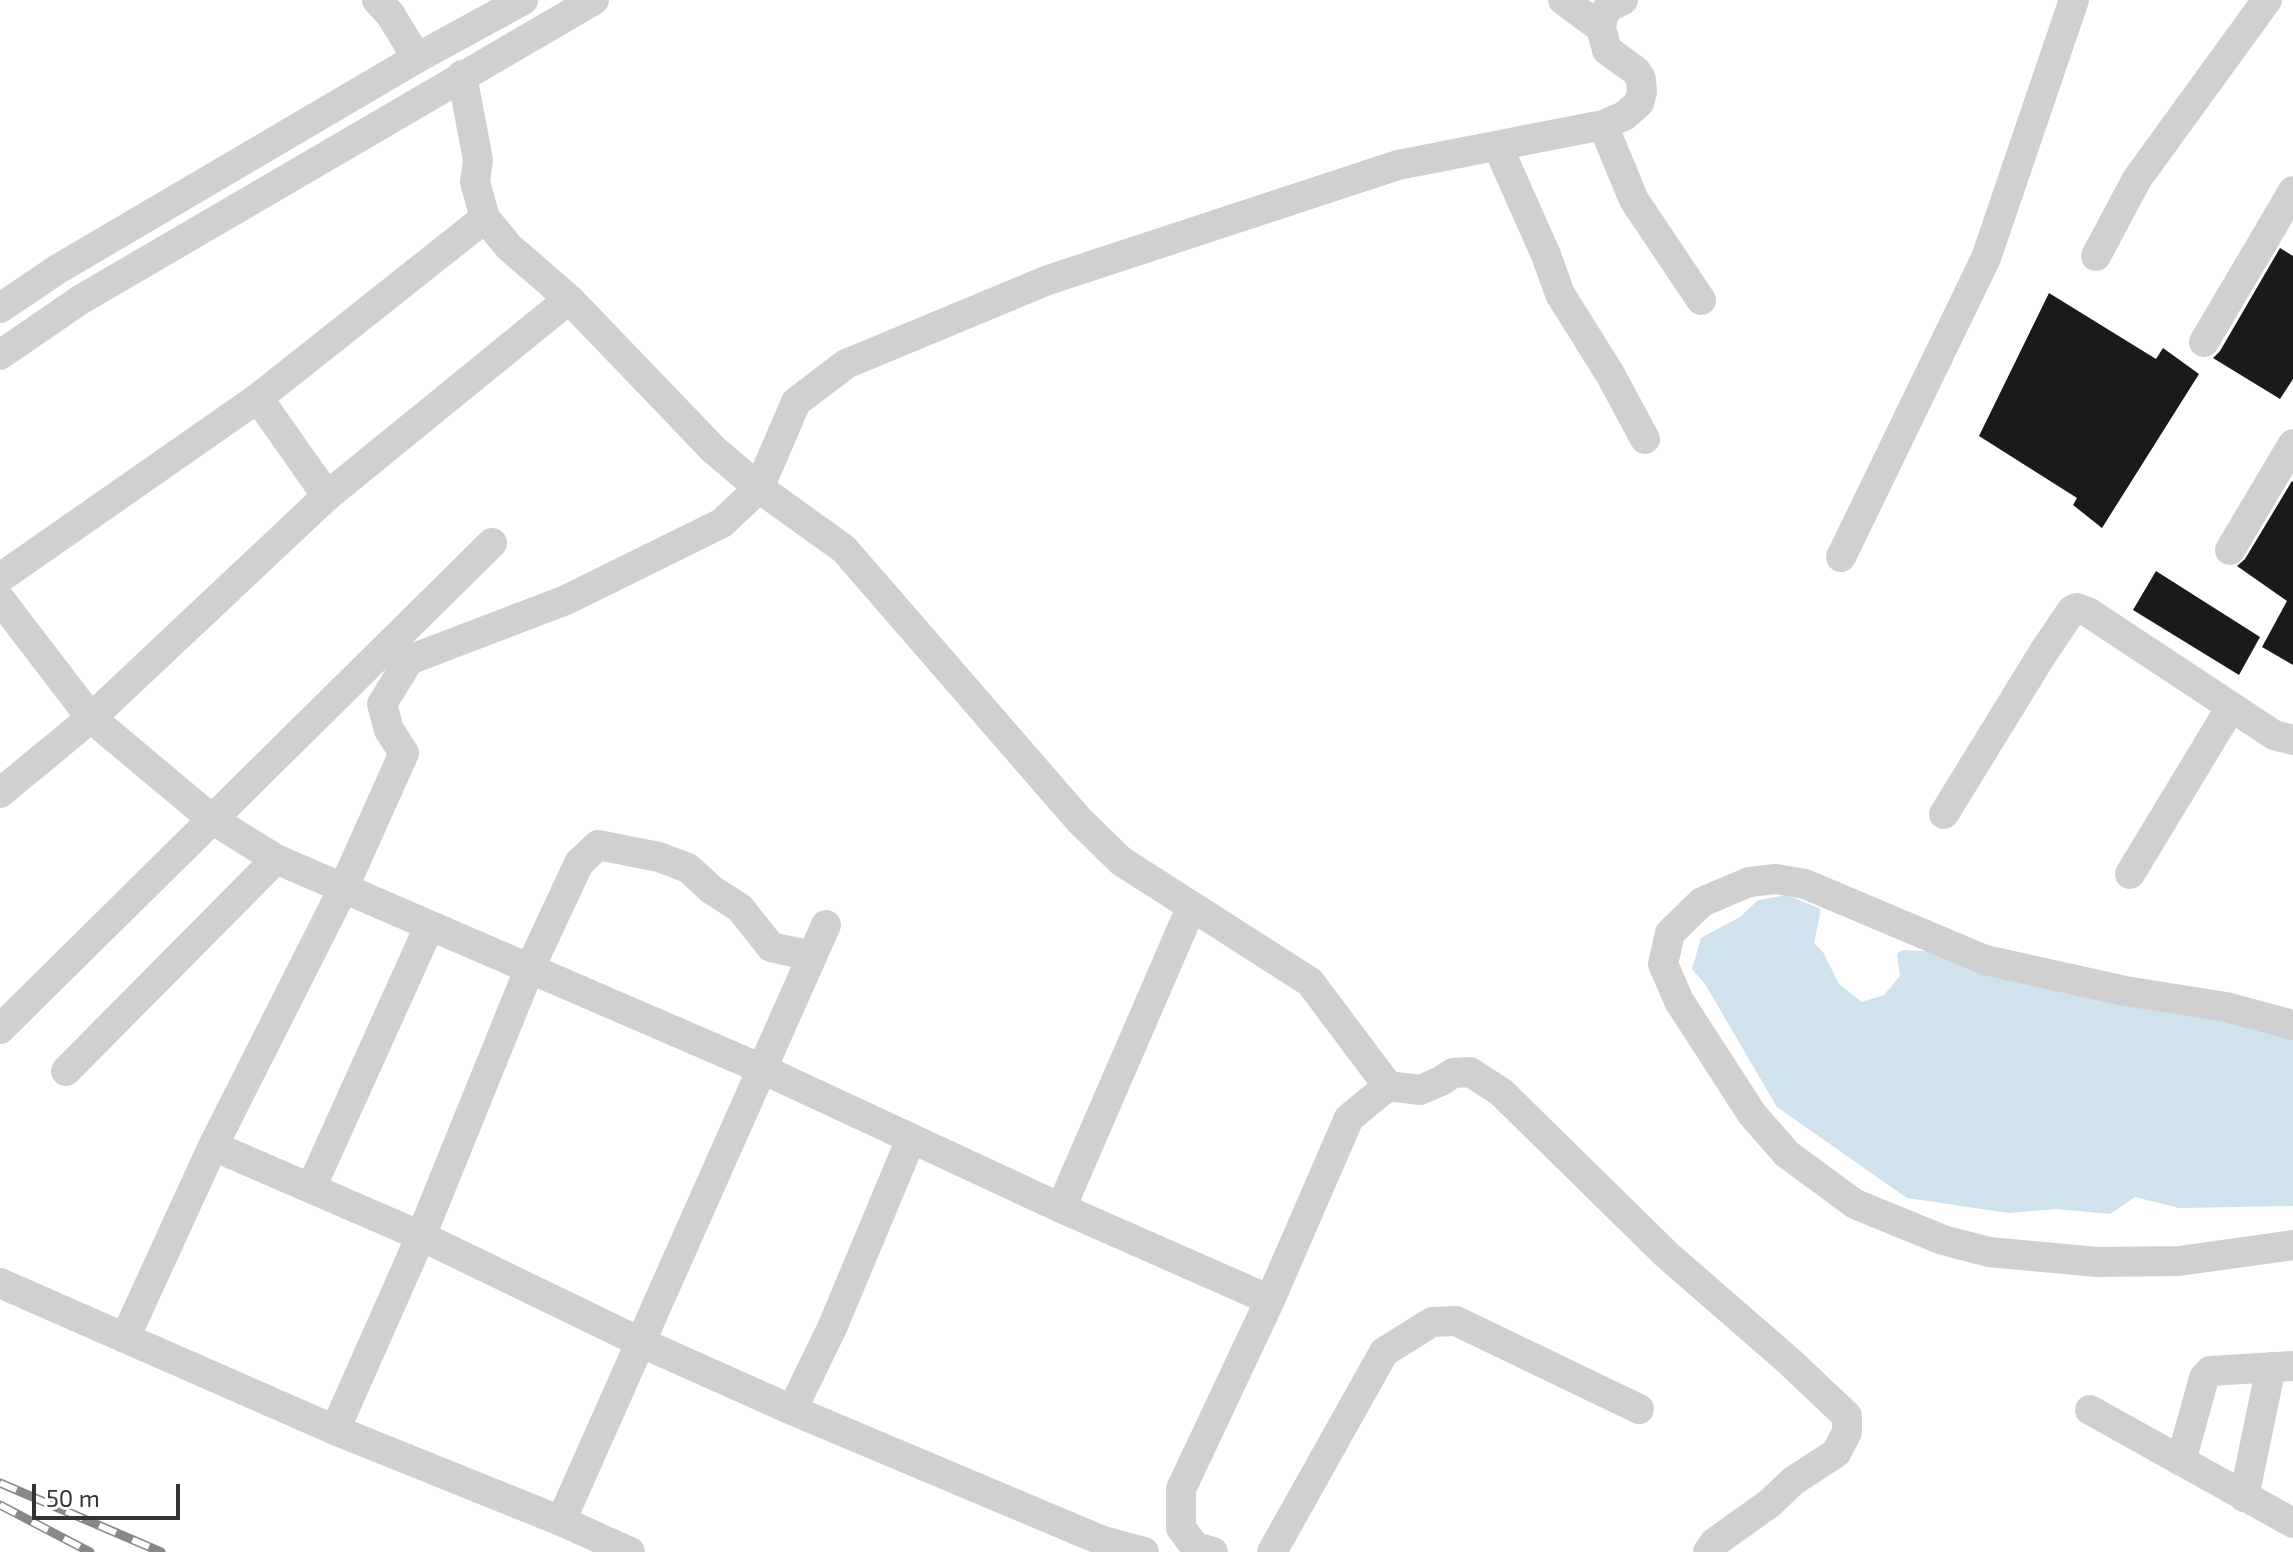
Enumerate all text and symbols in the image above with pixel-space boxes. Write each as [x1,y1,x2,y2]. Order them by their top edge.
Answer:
scale bar [36,1468,184,1518]
text: 50 m [46,1483,100,1512]

